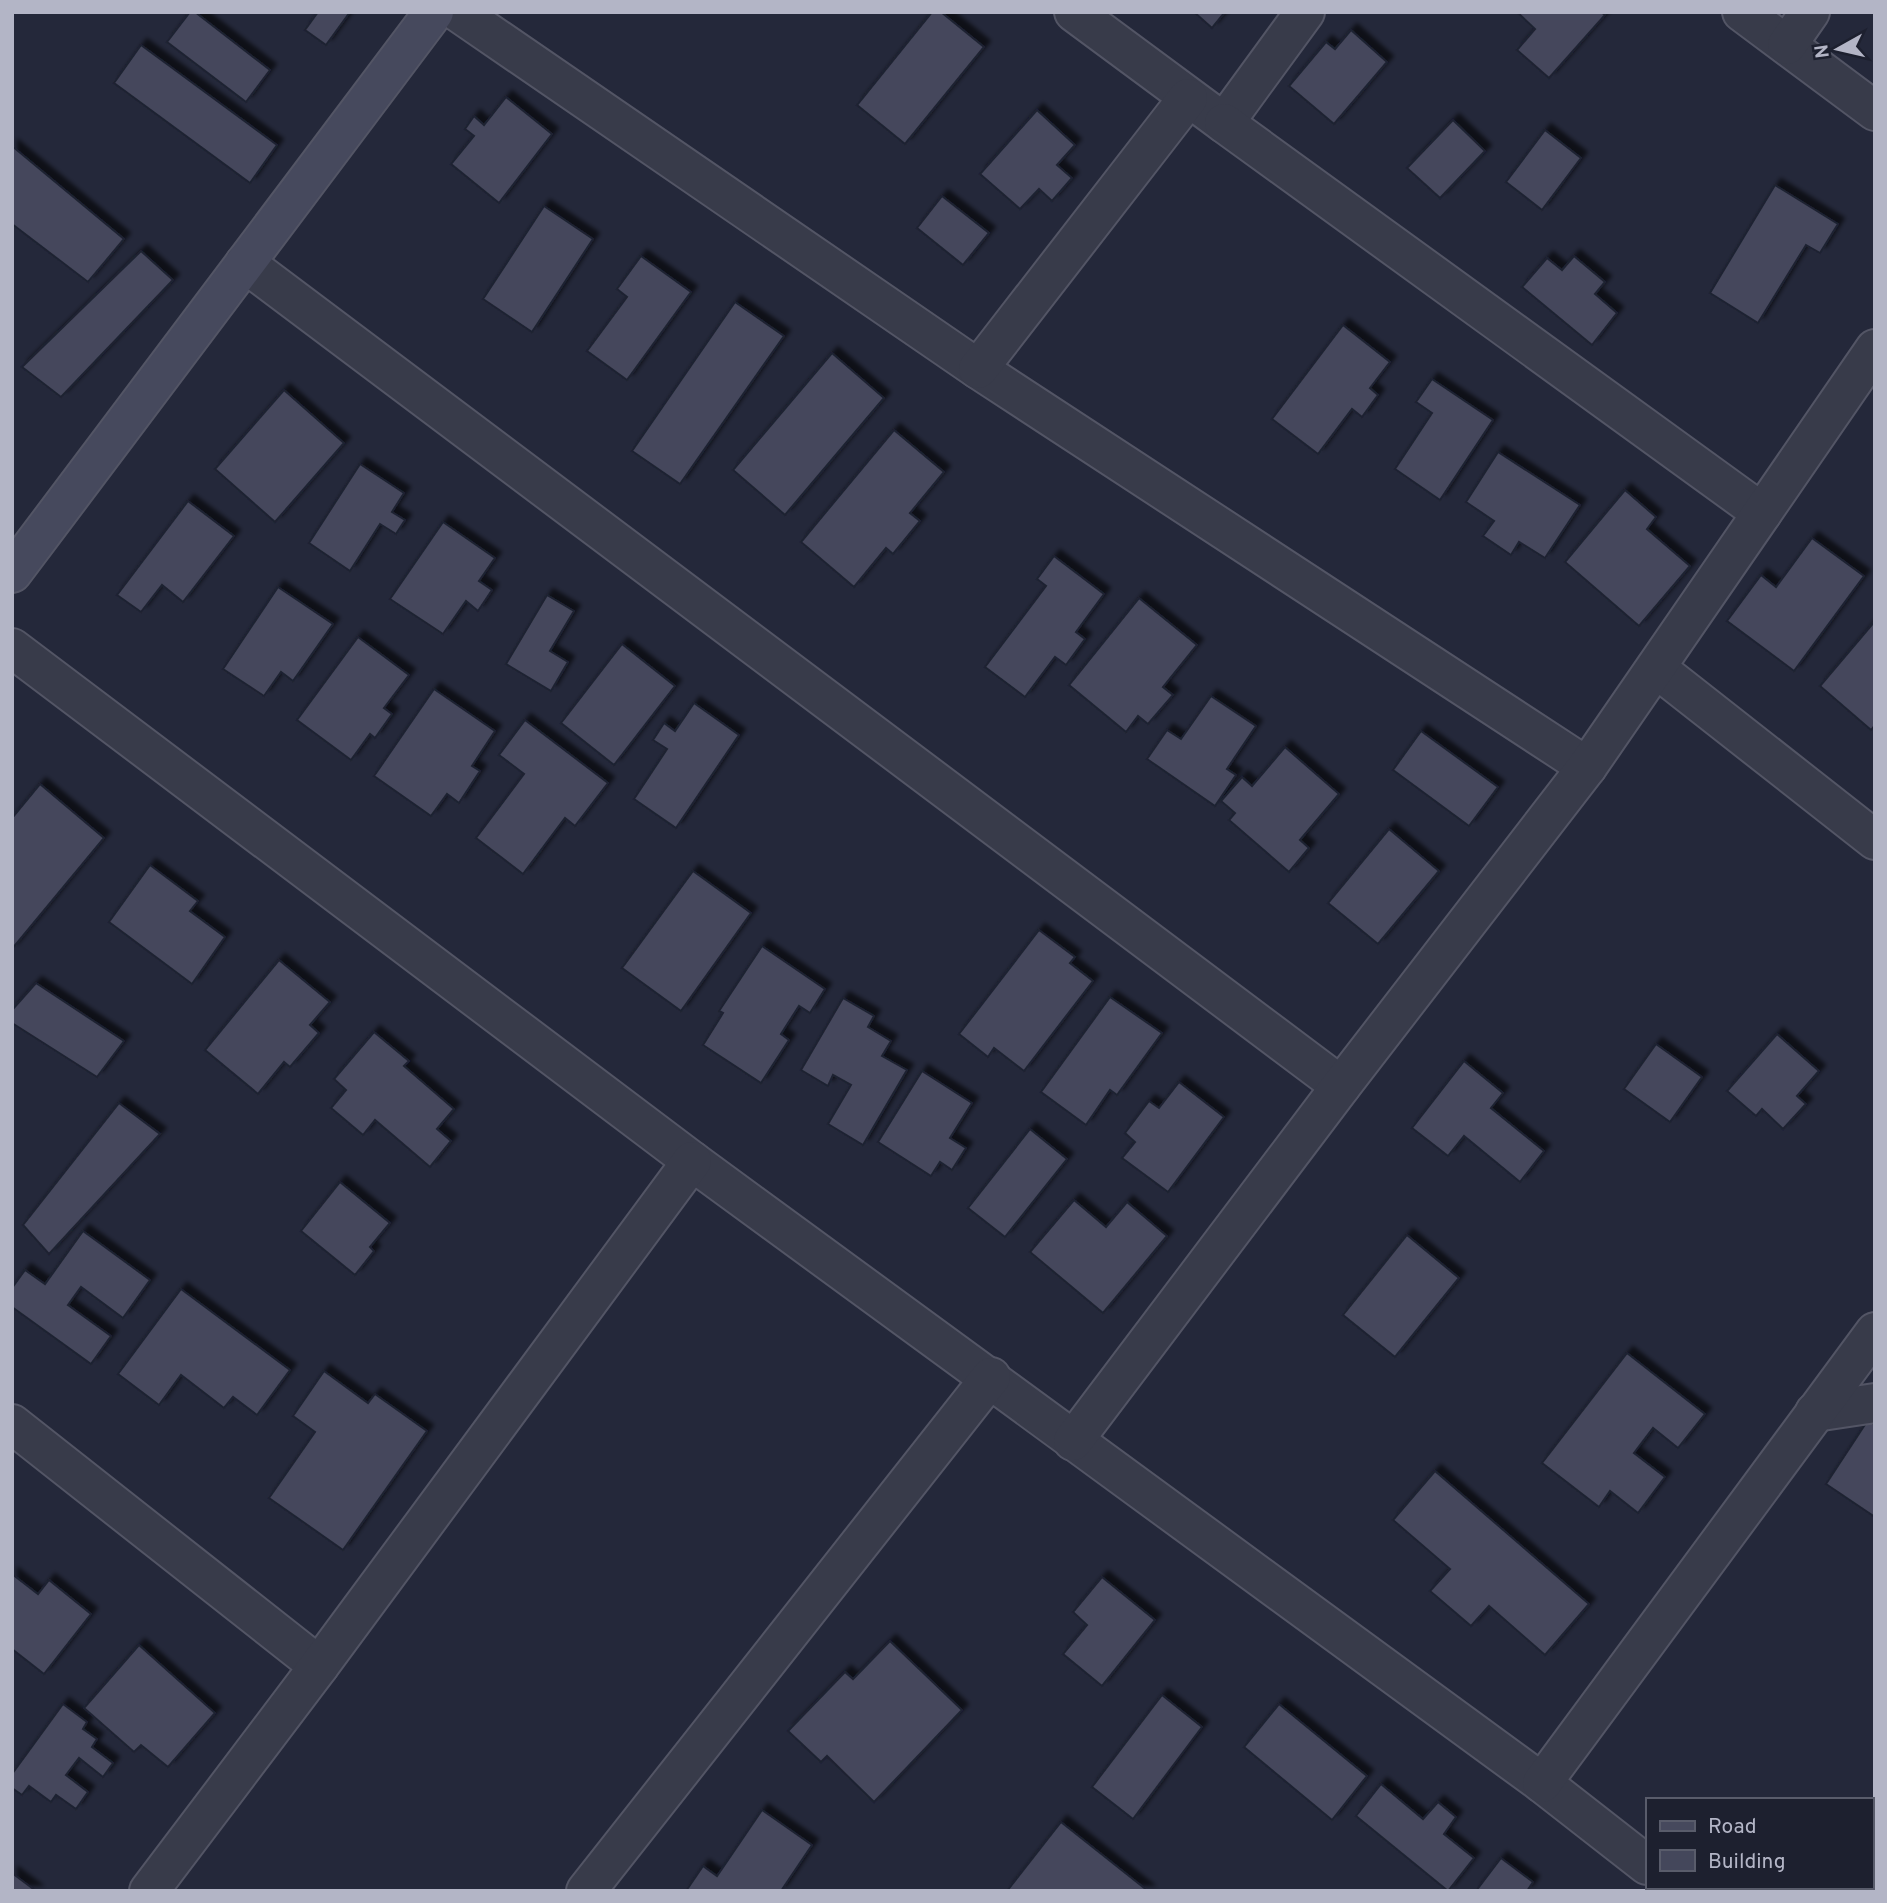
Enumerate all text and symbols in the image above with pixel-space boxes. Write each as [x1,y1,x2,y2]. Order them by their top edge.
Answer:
north arrow [1803,14,1873,84]
text: N [1810,43,1836,60]
legend [1646,1798,1873,1889]
text: Road [1708,1814,1757,1841]
text: Building [1708,1849,1786,1876]

